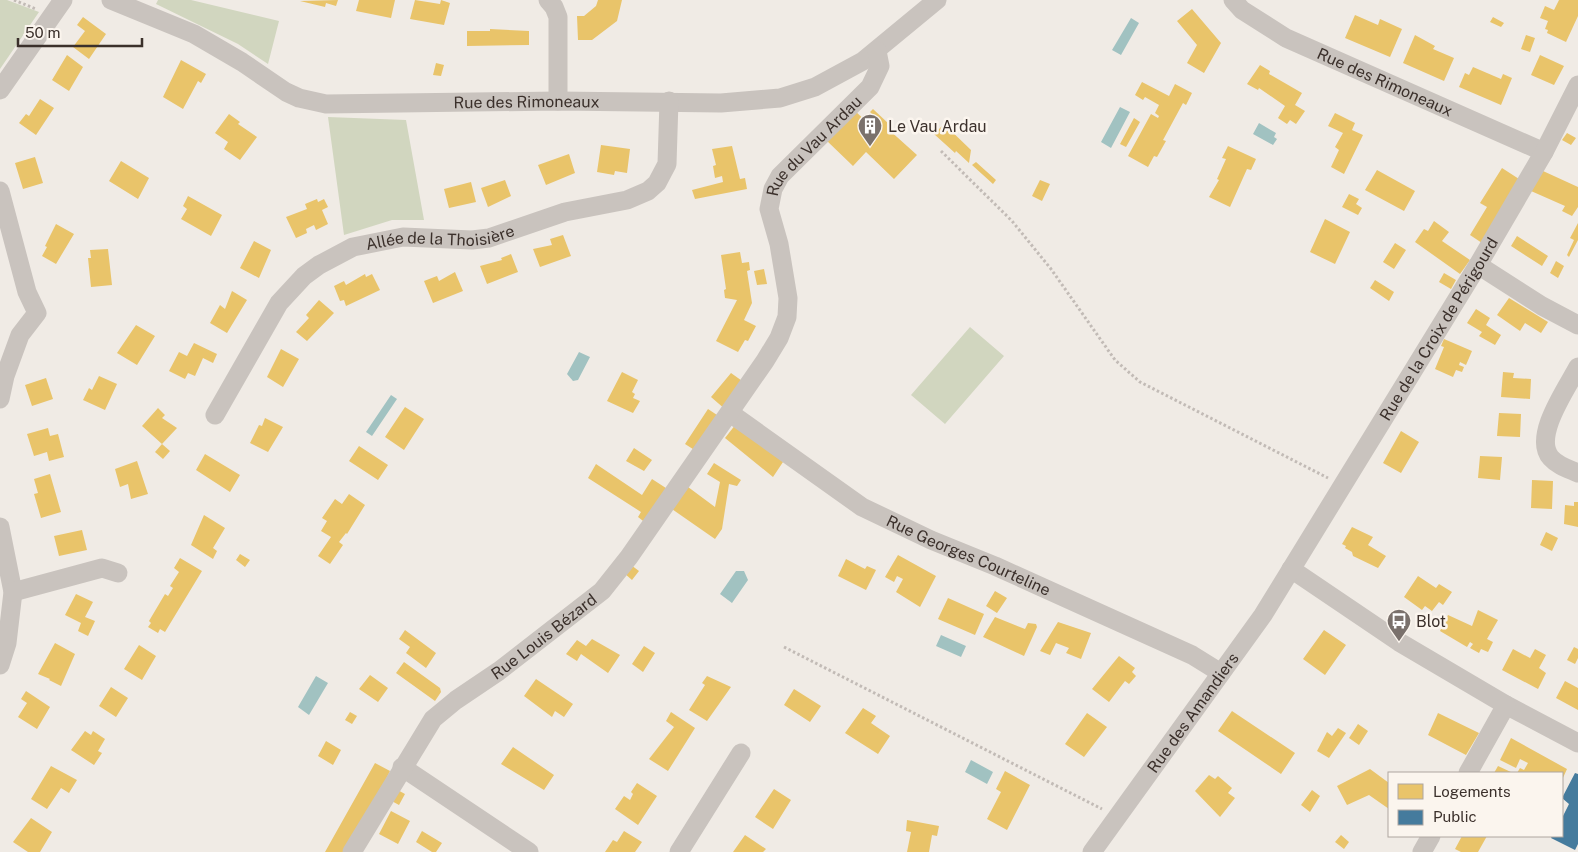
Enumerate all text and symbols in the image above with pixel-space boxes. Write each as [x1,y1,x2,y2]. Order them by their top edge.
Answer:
scale bar [18,15,141,47]
text: 50 m [25,24,60,41]
street label: Rue des Rimoneaux [1314,44,1456,120]
street label: Rue des Rimoneaux [453,91,600,112]
street label: Rue du Vau Ardau [762,91,865,198]
building icon: Le Vau Ardau [857,113,883,147]
place label: Le Vau Ardau [888,117,987,136]
street label: Allée de la Thoisière [364,221,517,254]
street label: Rue de la Croix de Périgourd [1375,234,1502,424]
street label: Rue Georges Courteline [884,511,1054,599]
street label: Rue Louis Bézard [487,589,600,683]
bus stop icon: Blot [1386,608,1412,642]
place label: Blot [1416,612,1446,631]
street label: Rue des Amandiers [1143,649,1242,776]
legend [1388,772,1563,837]
text: Logements [1433,783,1511,800]
text: Public [1433,808,1477,825]

